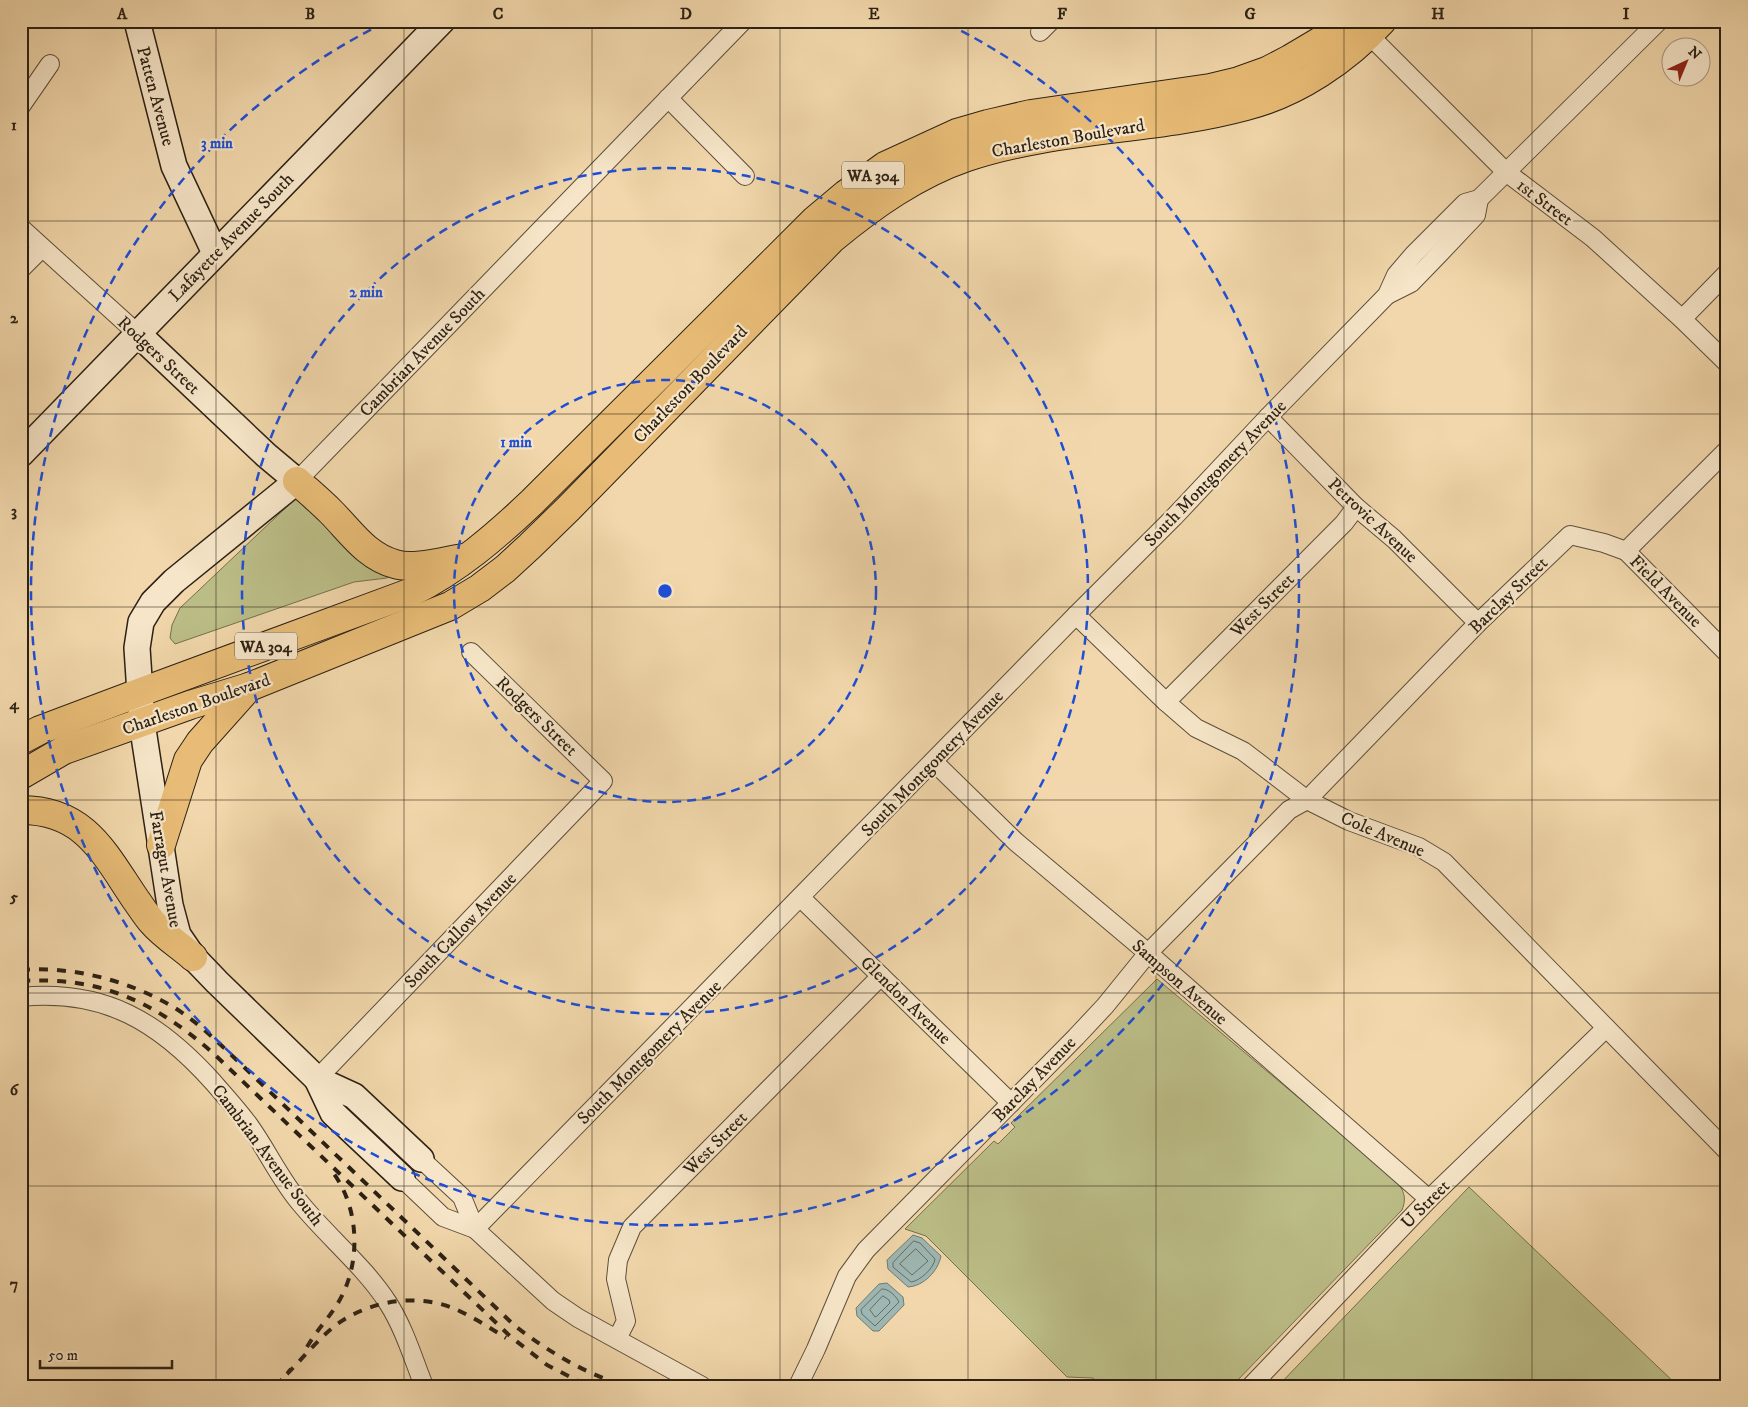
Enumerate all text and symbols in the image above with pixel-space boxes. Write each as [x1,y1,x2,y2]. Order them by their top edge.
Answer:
text: A [116,4,128,24]
text: B [305,4,315,24]
text: C [493,4,503,24]
text: D [680,4,692,24]
text: E [868,4,880,24]
text: F [1057,4,1067,24]
text: G [1244,4,1256,24]
text: H [1431,4,1445,24]
text: I [1623,4,1630,24]
north arrow [1660,38,1710,88]
text: N [1684,43,1705,64]
street label: Patten Avenue [131,44,179,148]
text: 1 [11,115,17,135]
street label: Charleston Boulevard [990,115,1146,163]
text: 3 min [201,134,233,153]
road number: WA 304 [842,162,904,188]
street label: Lafayette Avenue South [165,168,299,307]
street label: 1st Street [1512,175,1577,231]
text: 2 min [349,283,383,302]
street label: Cambrian Avenue South [355,283,491,422]
text: 2 [10,308,19,328]
street label: Rodgers Street [112,312,204,400]
street label: Charleston Boulevard [629,321,753,448]
street label: South Montgomery Avenue [1140,396,1292,552]
text: 1 min [500,433,532,452]
street label: Petrovic Avenue [1323,473,1422,568]
text: 3 [11,501,17,521]
street label: Field Avenue [1625,551,1706,632]
street label: Barclay Street [1465,552,1553,639]
street label: West Street [1225,569,1299,643]
centre of rings [656,582,674,600]
road number: WA 304 [235,632,297,659]
street label: Charleston Boulevard [119,669,273,741]
street label: Rodgers Street [491,672,582,761]
street label: South Montgomery Avenue [857,686,1009,842]
text: 4 [8,694,19,714]
street label: Cole Avenue [1337,807,1428,862]
street label: Farragut Avenue [144,809,186,929]
street label: South Callow Avenue [400,868,522,993]
text: 5 [9,887,18,907]
street label: Sampson Avenue [1127,935,1232,1030]
street label: Glendon Avenue [855,952,955,1049]
street label: South Montgomery Avenue [573,976,727,1130]
street label: Barclay Avenue [988,1032,1081,1127]
text: 6 [10,1080,20,1100]
street label: Cambrian Avenue South [207,1080,328,1231]
street label: West Street [678,1107,752,1181]
street label: U Street [1397,1175,1455,1234]
text: 7 [10,1274,18,1294]
scale bar [40,1337,172,1369]
text: 50 m [48,1346,78,1365]

